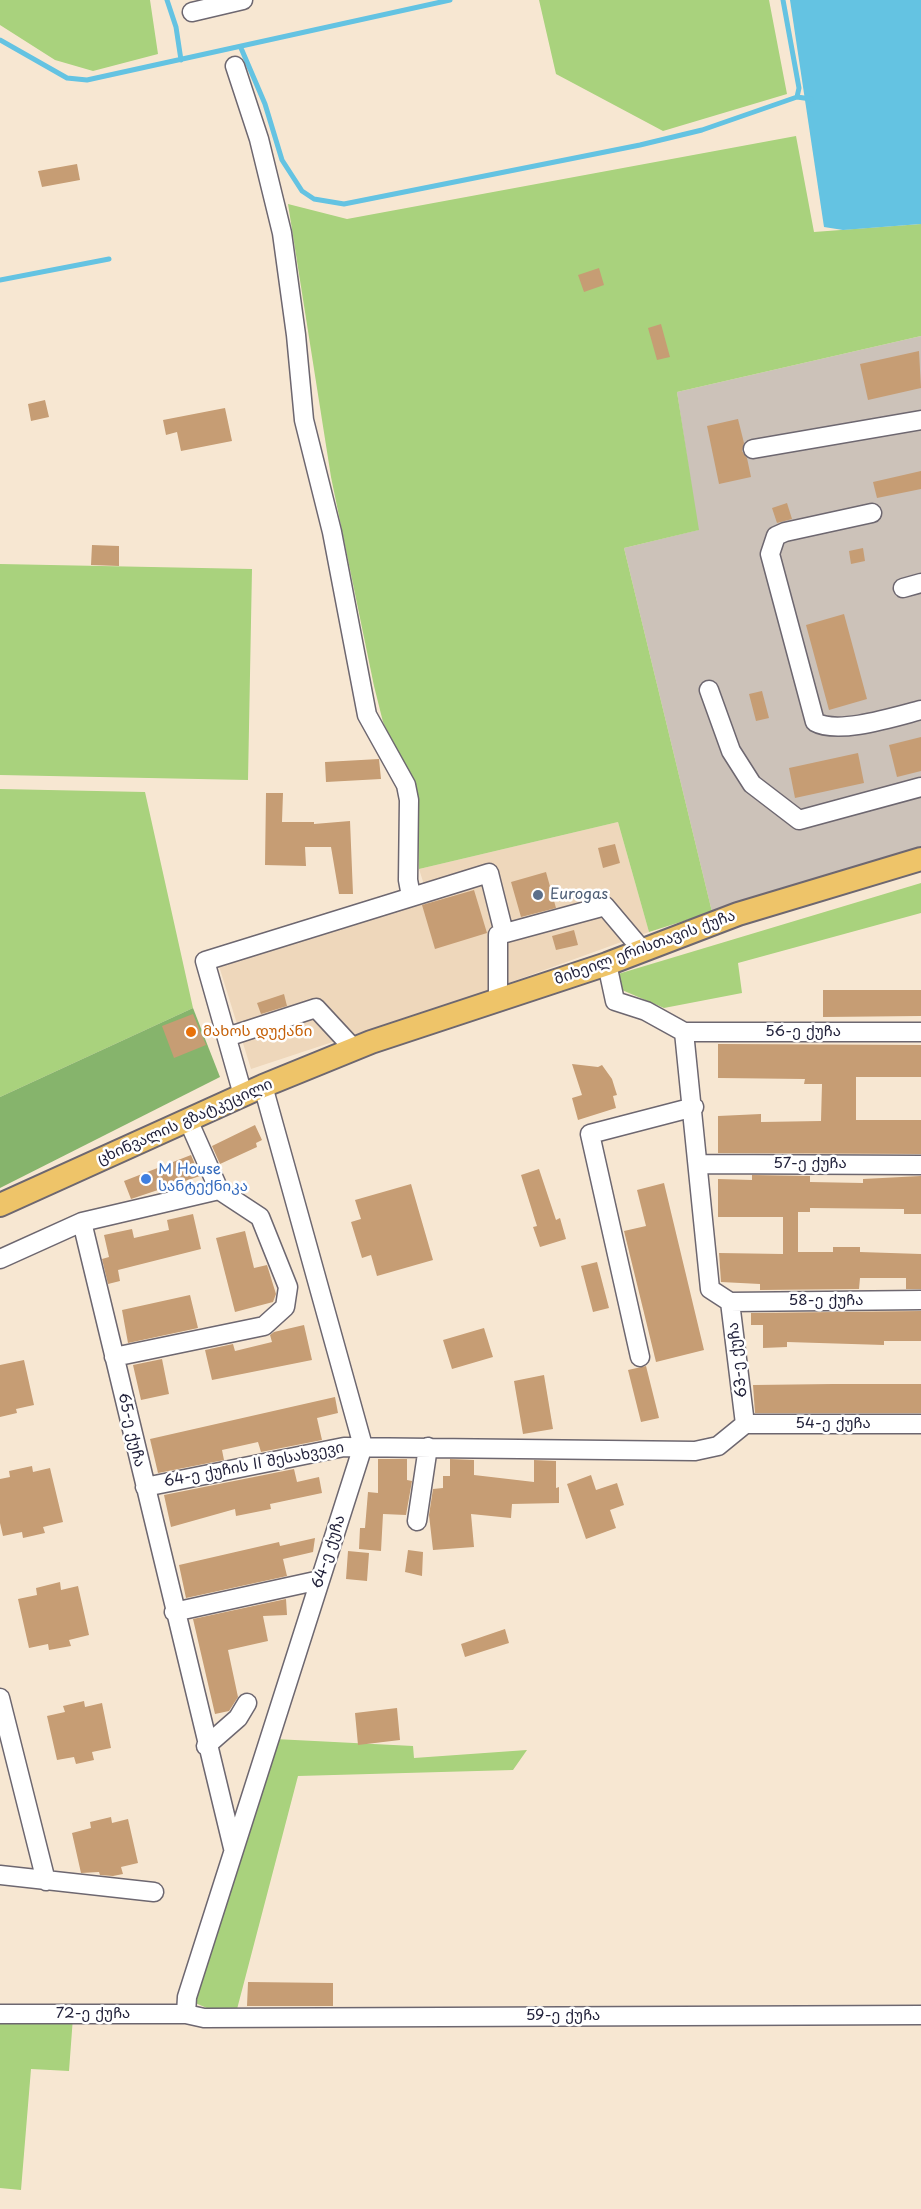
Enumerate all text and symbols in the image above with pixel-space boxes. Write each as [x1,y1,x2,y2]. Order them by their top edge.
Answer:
place label: Eurogas [550,886,608,904]
marker: Eurogas [531,888,545,902]
street label: მიხეილ ერისთავის ქუჩა [552,907,738,989]
place label: მახოს დუქანი [203,1023,312,1041]
street label: 56-ე ქუჩა [765,1023,841,1041]
marker: მახოს დუქანი [184,1025,198,1039]
street label: ცხინვალის გზატკეცილი [95,1075,275,1169]
street label: 57-ე ქუჩა [773,1155,847,1173]
place label: M House სანტექნიკა [158,1161,248,1196]
marker: M House სანტექნიკა [139,1172,153,1186]
street label: 58-ე ქუჩა [789,1292,863,1310]
street label: 63-ე ქუჩა [724,1321,752,1399]
street label: 65-ე ქუჩა [114,1391,148,1469]
street label: 54-ე ქუჩა [795,1415,871,1433]
street label: 64-ე ქუჩის II შესახვევი [162,1439,346,1491]
street label: 64-ე ქუჩა [309,1513,349,1591]
street label: 72-ე ქუჩა [56,2005,130,2023]
street label: 59-ე ქუჩა [526,2007,600,2025]

